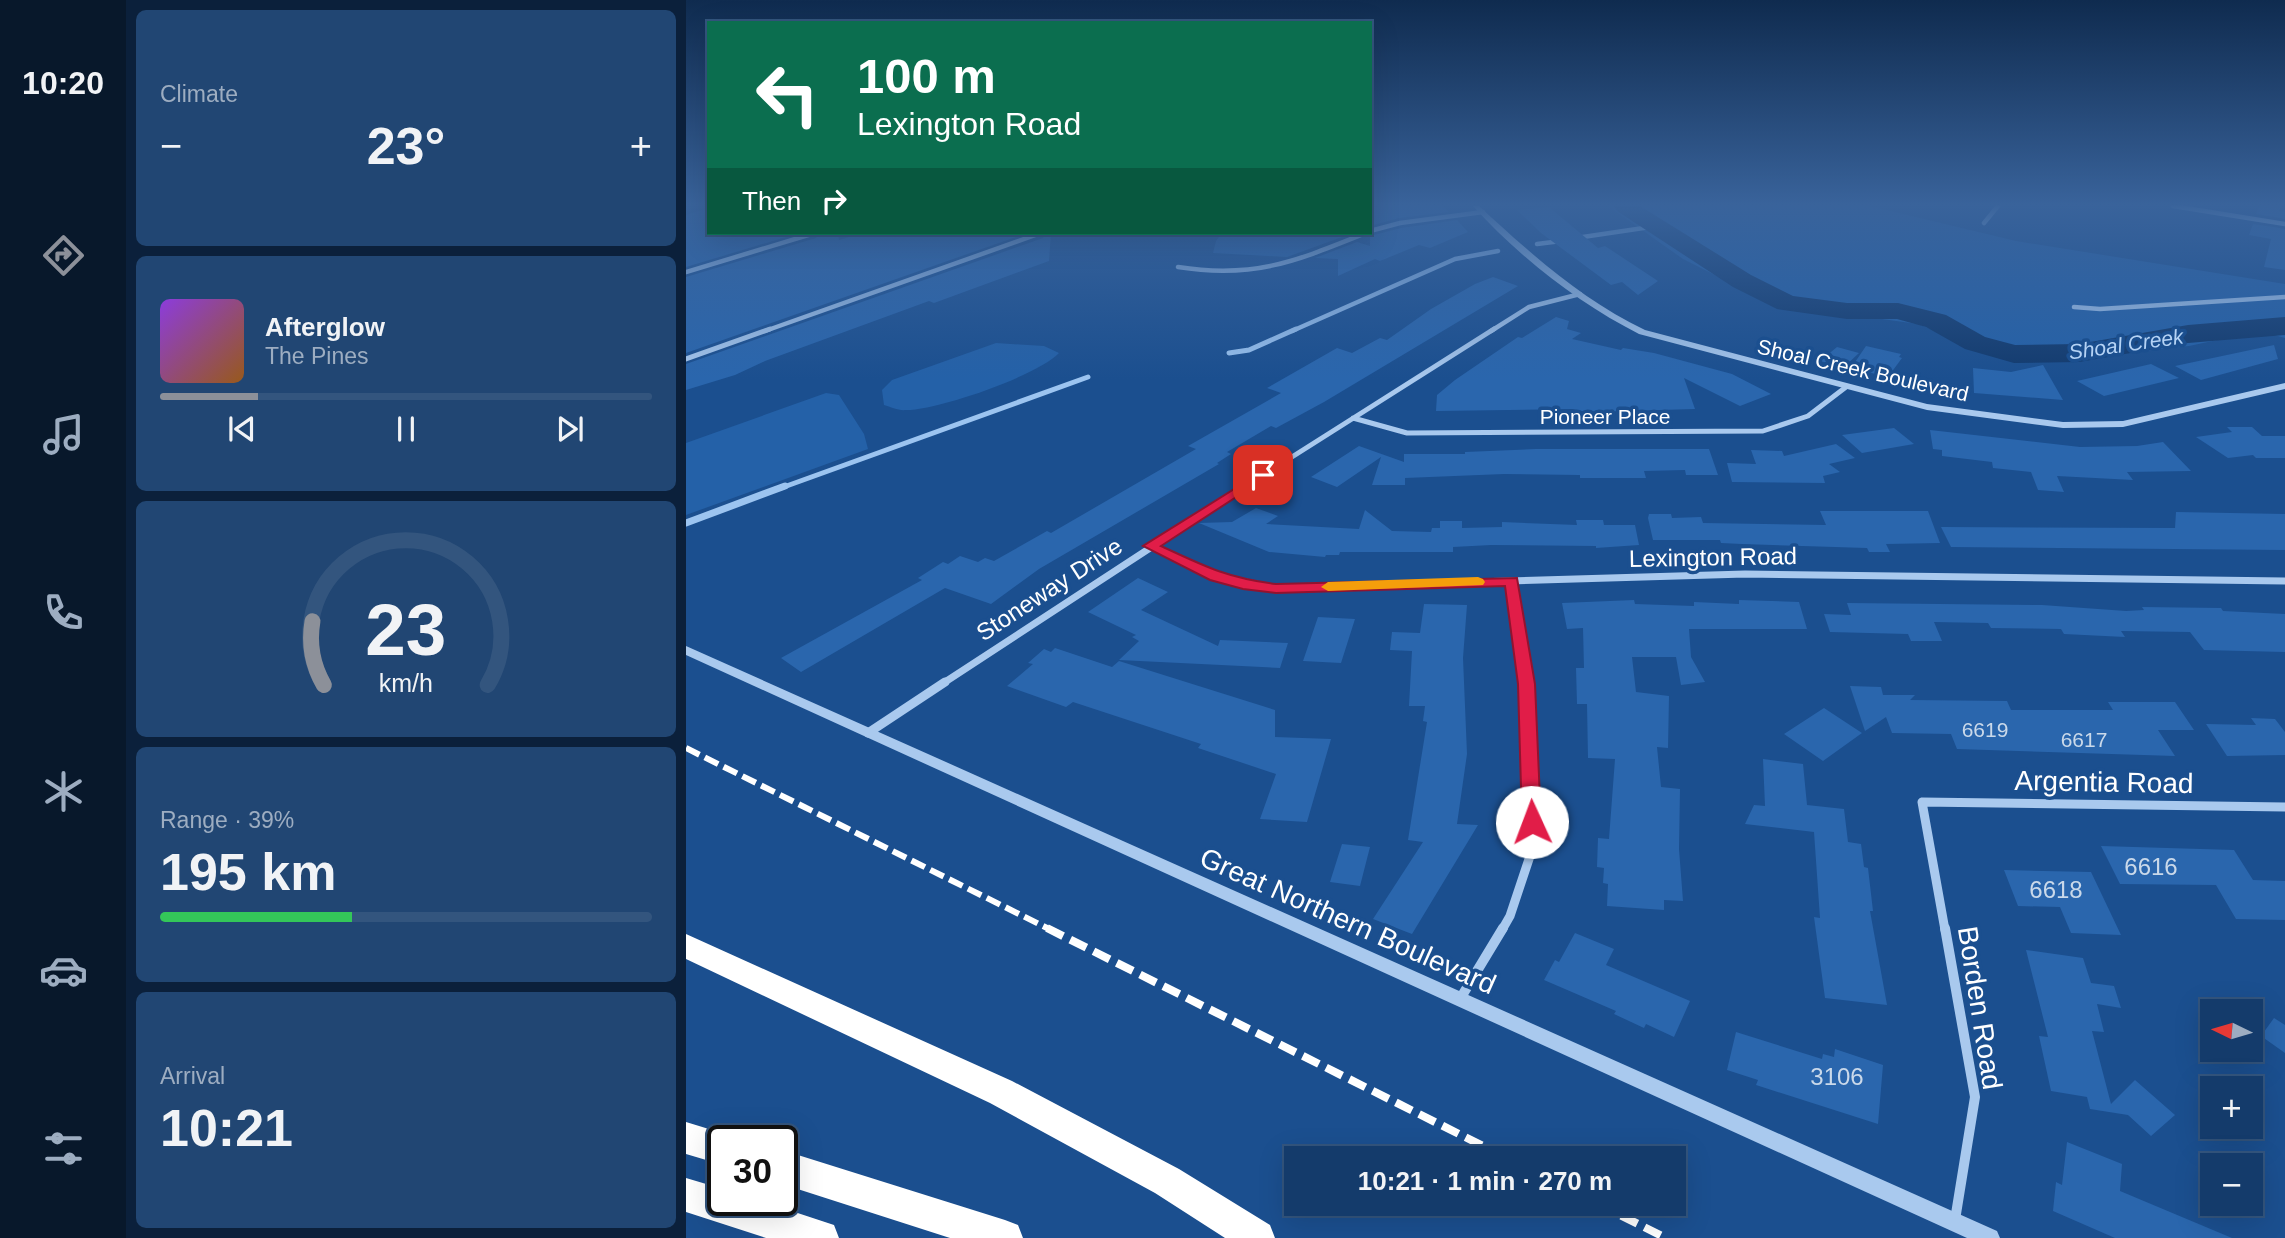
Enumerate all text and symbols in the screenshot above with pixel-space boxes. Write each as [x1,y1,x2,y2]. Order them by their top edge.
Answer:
icon: left [742,49,833,140]
text: 100 m [857,49,996,103]
text: 10:20 [22,65,104,101]
text: Climate [160,81,238,107]
text: Lexington Road [857,106,1081,142]
text: 23° [367,117,445,175]
text: − [160,125,182,167]
text: + [630,125,652,167]
icon: right [815,182,853,220]
text: Then [742,186,801,216]
icon: directions [39,231,88,280]
text: Afterglow [265,312,385,342]
water label: Shoal Creek [2067,324,2186,363]
street label: Shoal Creek Boulevard [1755,335,1971,405]
text: The Pines [265,343,369,369]
street label: Pioneer Place [1540,405,1670,428]
icon: music [39,410,88,459]
icon: previous [223,410,261,448]
icon: pause [387,410,425,448]
icon: next [551,410,589,448]
pin [1233,445,1293,505]
icon: arrive [1244,456,1282,494]
street label: Stoneway Drive [971,532,1127,646]
street label: Lexington Road [1629,542,1797,572]
icon: phone [39,588,88,637]
text: 23 [366,589,446,670]
text: km/h [379,669,433,697]
house number: 6619 [1962,718,2008,741]
house number: 6617 [2061,728,2107,751]
street label: Argentia Road [2014,765,2194,799]
icon: climate [39,767,88,816]
position arrow [1495,785,1569,859]
text: Range · 39% [160,807,294,833]
street label: Great Northern Boulevard [1195,842,1501,1000]
text: 195 km [160,843,336,901]
house number: 6616 [2124,853,2178,880]
house number: 6618 [2029,876,2083,903]
street label: Borden Road [1952,924,2008,1092]
icon: car [39,946,88,995]
north arrow [2200,999,2263,1062]
map controls [2200,999,2263,1216]
text: Arrival [160,1063,225,1089]
house number: 3106 [1810,1063,1864,1090]
button: + [2200,1076,2263,1139]
text: 10:21 [160,1099,293,1157]
icon: filters [39,1124,88,1173]
speed limit sign: 30 [707,1125,798,1216]
button: − [2200,1153,2263,1216]
text: 10:21 · 1 min · 270 m [1358,1166,1612,1196]

